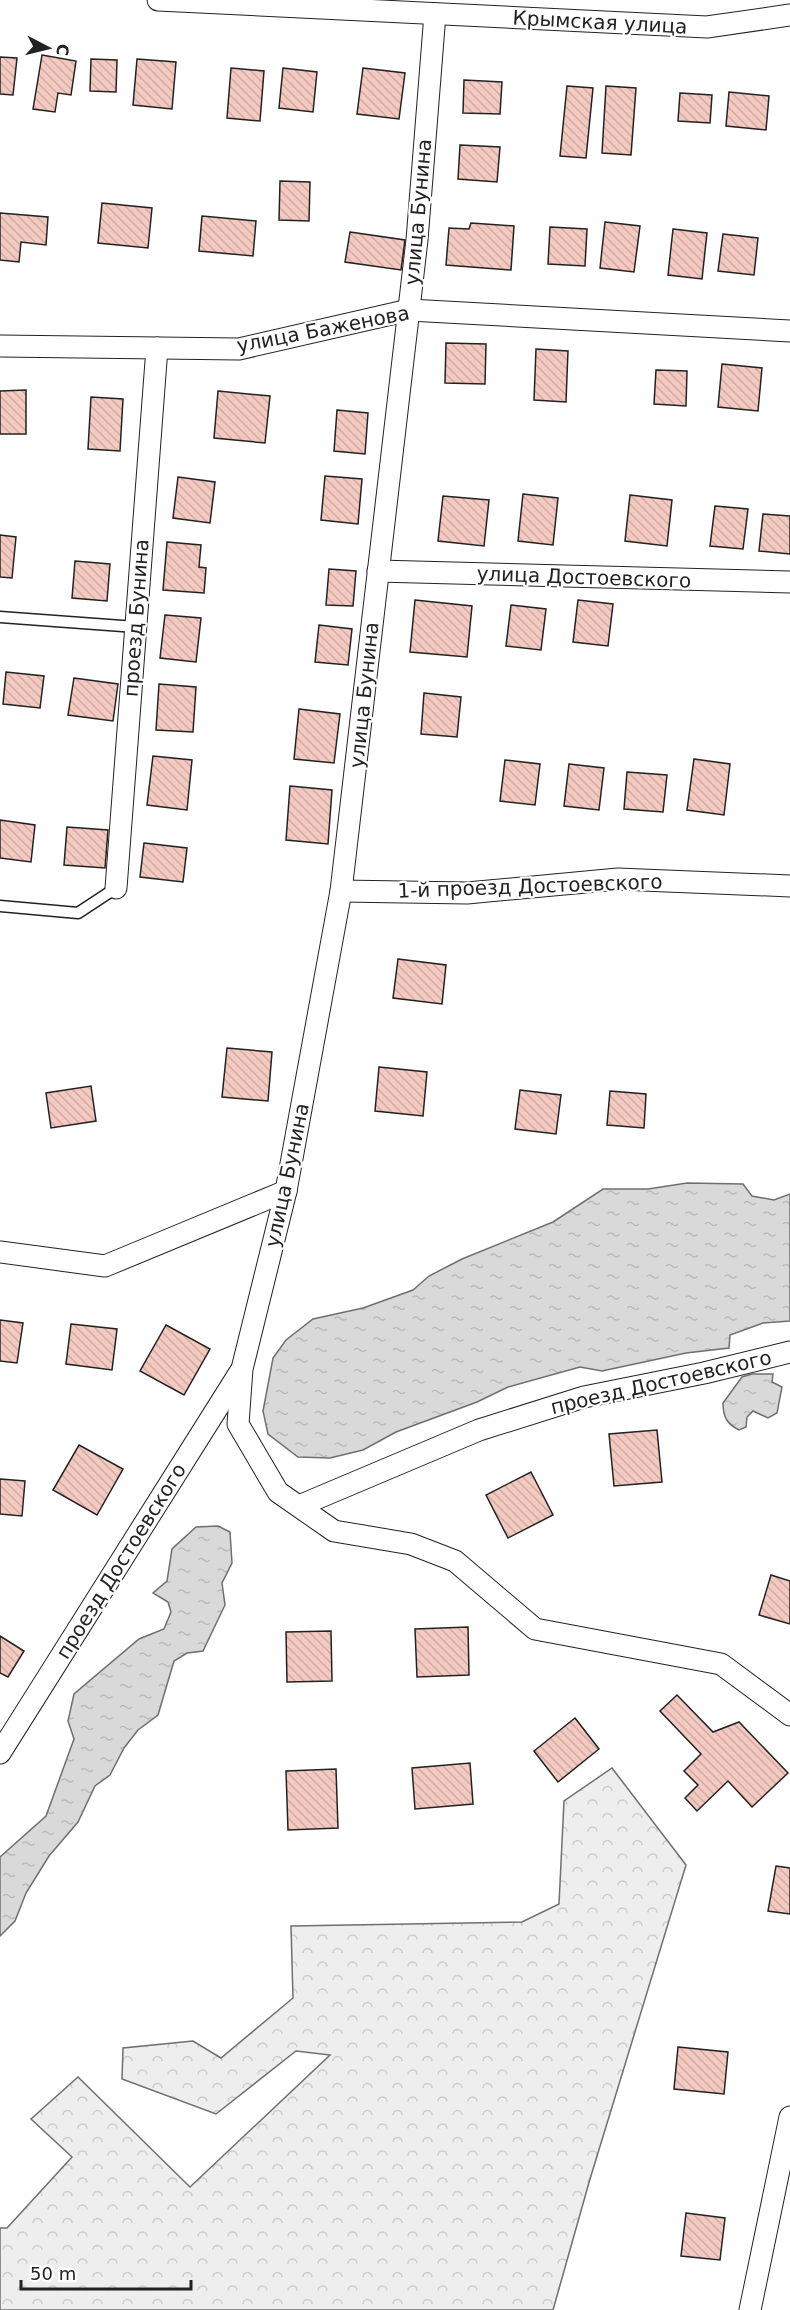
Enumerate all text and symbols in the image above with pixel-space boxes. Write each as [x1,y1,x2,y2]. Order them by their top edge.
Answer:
street label: Крымская улица [512,5,688,39]
north arrow [18,18,78,78]
text: С [52,43,73,57]
street label: улица Бунина [400,138,436,286]
street label: улица Баженова [235,300,411,358]
street label: проезд Бунина [119,538,153,698]
street label: улица Достоевского [476,561,692,593]
street label: улица Бунина [344,621,384,769]
street label: 1-й проезд Достоевского [397,869,663,903]
street label: улица Бунина [260,1101,314,1249]
street label: проезд Достоевского [548,1345,774,1419]
street label: проезд Достоевского [51,1459,191,1663]
scale bar [21,2253,190,2291]
text: 50 m [30,2263,76,2284]

